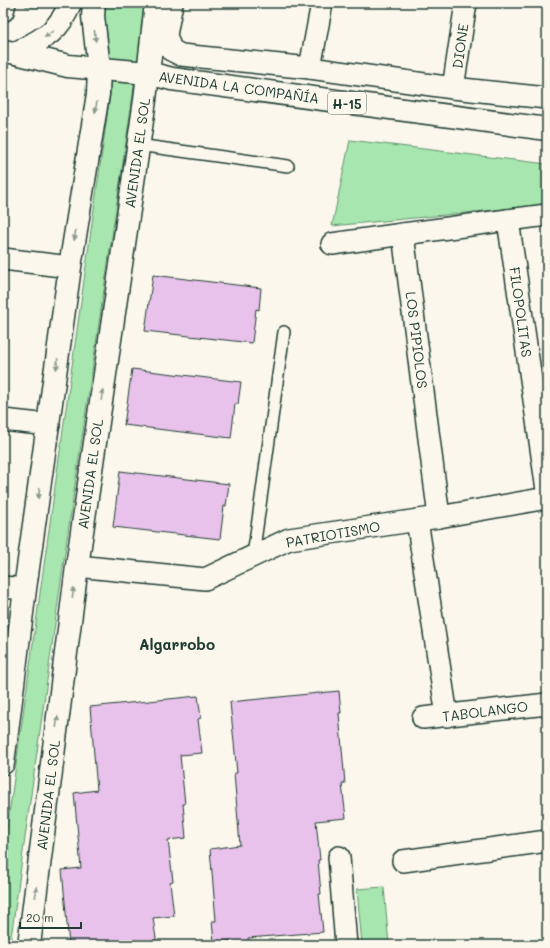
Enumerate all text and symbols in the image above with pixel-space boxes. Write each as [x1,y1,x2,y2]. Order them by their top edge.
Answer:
street label: DIONE [447,22,473,70]
one-way arrow [92,29,99,42]
one-way arrow [43,30,54,38]
street label: AVENIDA LA COMPAÑÍA [158,66,320,108]
road number: H-15 [328,92,366,114]
street label: AVENIDA EL SOL [120,96,154,209]
one-way arrow [93,101,99,113]
one-way arrow [72,229,78,241]
street label: FILOPOLITAS [505,266,537,358]
street label: LOS PIPIOLOS [402,290,432,390]
one-way arrow [54,358,60,370]
one-way arrow [99,389,105,401]
street label: AVENIDA EL SOL [73,417,107,530]
one-way arrow [36,487,42,499]
street label: PATRIOTISMO [284,516,382,552]
one-way arrow [70,587,76,599]
district label: Algarrobo [139,634,215,654]
street label: TABOLANGO [441,696,529,726]
one-way arrow [54,716,60,728]
street label: AVENIDA EL SOL [32,738,64,851]
one-way arrow [33,886,39,898]
scale bar [20,904,81,930]
text: 20 m [26,909,54,925]

